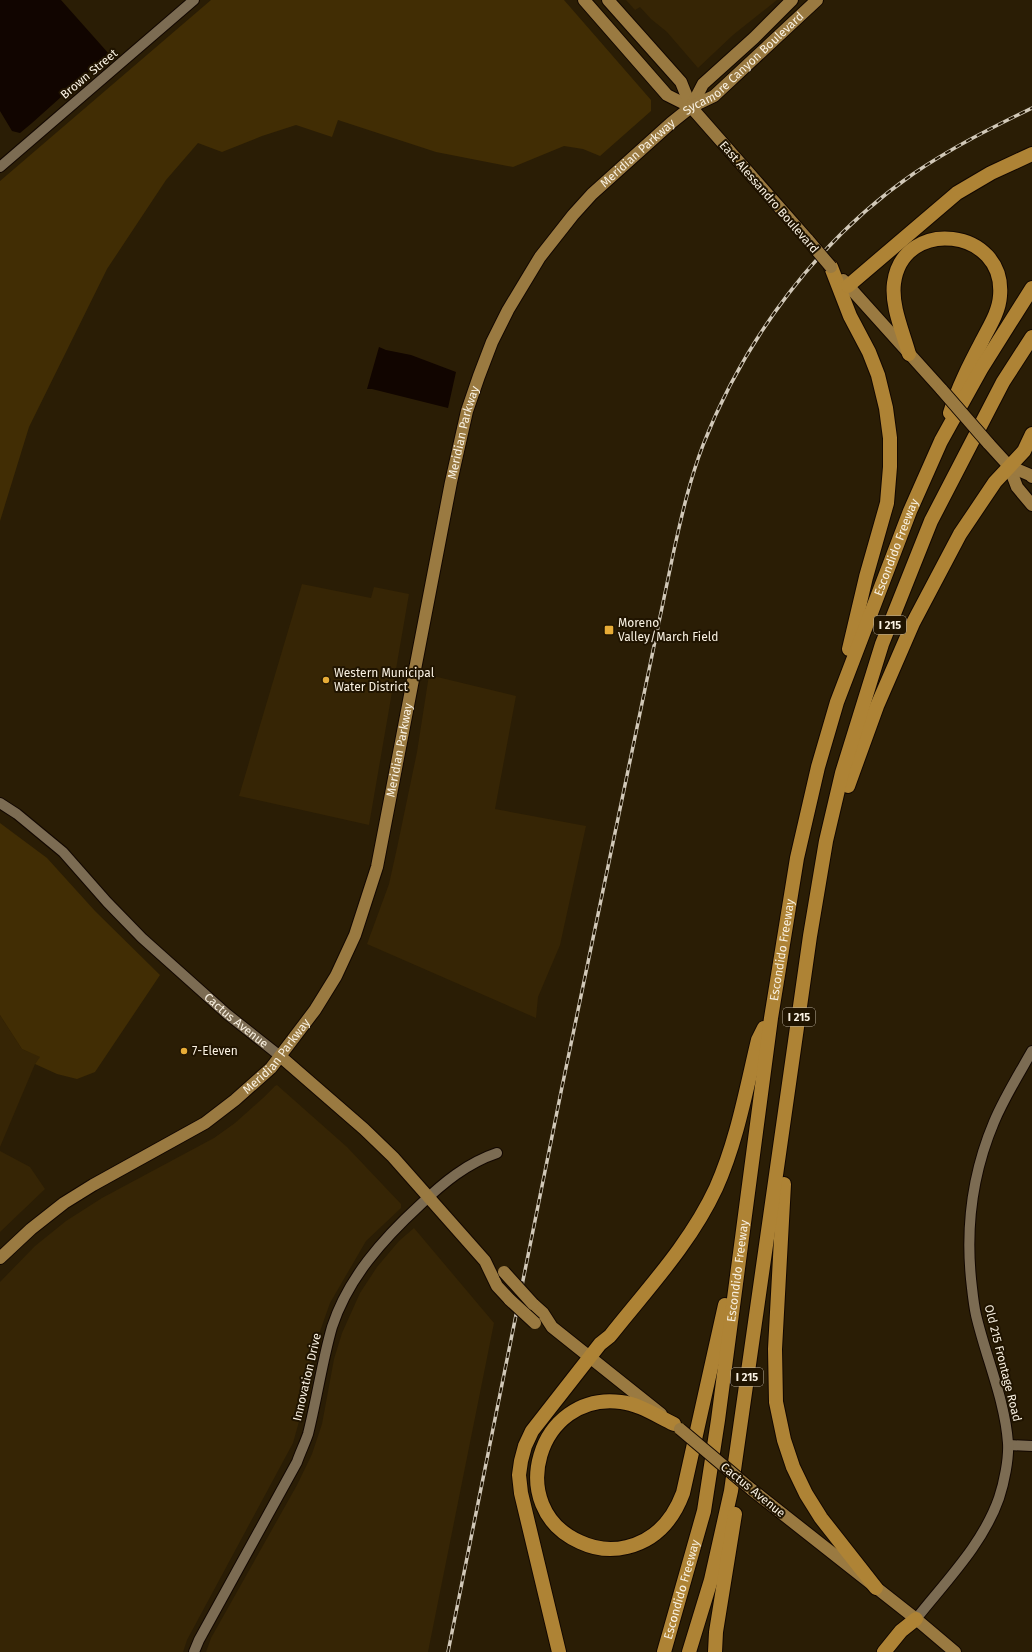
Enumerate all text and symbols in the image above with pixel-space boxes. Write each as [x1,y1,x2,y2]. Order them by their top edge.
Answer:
street label: Sycamore Canyon Boulevard [680,9,807,118]
street label: Brown Street [58,46,121,102]
street label: Meridian Parkway [597,116,678,190]
street label: East Alessandro Boulevard [717,138,821,256]
street label: Meridian Parkway [445,384,482,480]
street label: Escondido Freeway [871,496,922,598]
place label: Moreno Valley/March Field [618,616,718,644]
road number: I 215 [874,616,906,634]
marker: Moreno Valley/March Field [603,624,615,636]
place label: Western Municipal Water District [334,666,435,694]
marker: Western Municipal Water District [321,675,331,685]
street label: Meridian Parkway [384,702,415,798]
street label: Escondido Freeway [767,898,797,1002]
street label: Cactus Avenue [201,990,271,1051]
road number: I 215 [783,1008,815,1026]
street label: Meridian Parkway [240,1016,313,1097]
place label: 7-Eleven [192,1044,238,1058]
marker: 7-Eleven [179,1046,189,1056]
street label: Escondido Freeway [724,1219,751,1323]
street label: Old 215 Frontage Road [982,1303,1024,1423]
street label: Innovation Drive [290,1332,324,1422]
road number: I 215 [731,1368,763,1386]
street label: Cactus Avenue [718,1460,788,1520]
street label: Escondido Freeway [661,1538,703,1641]

